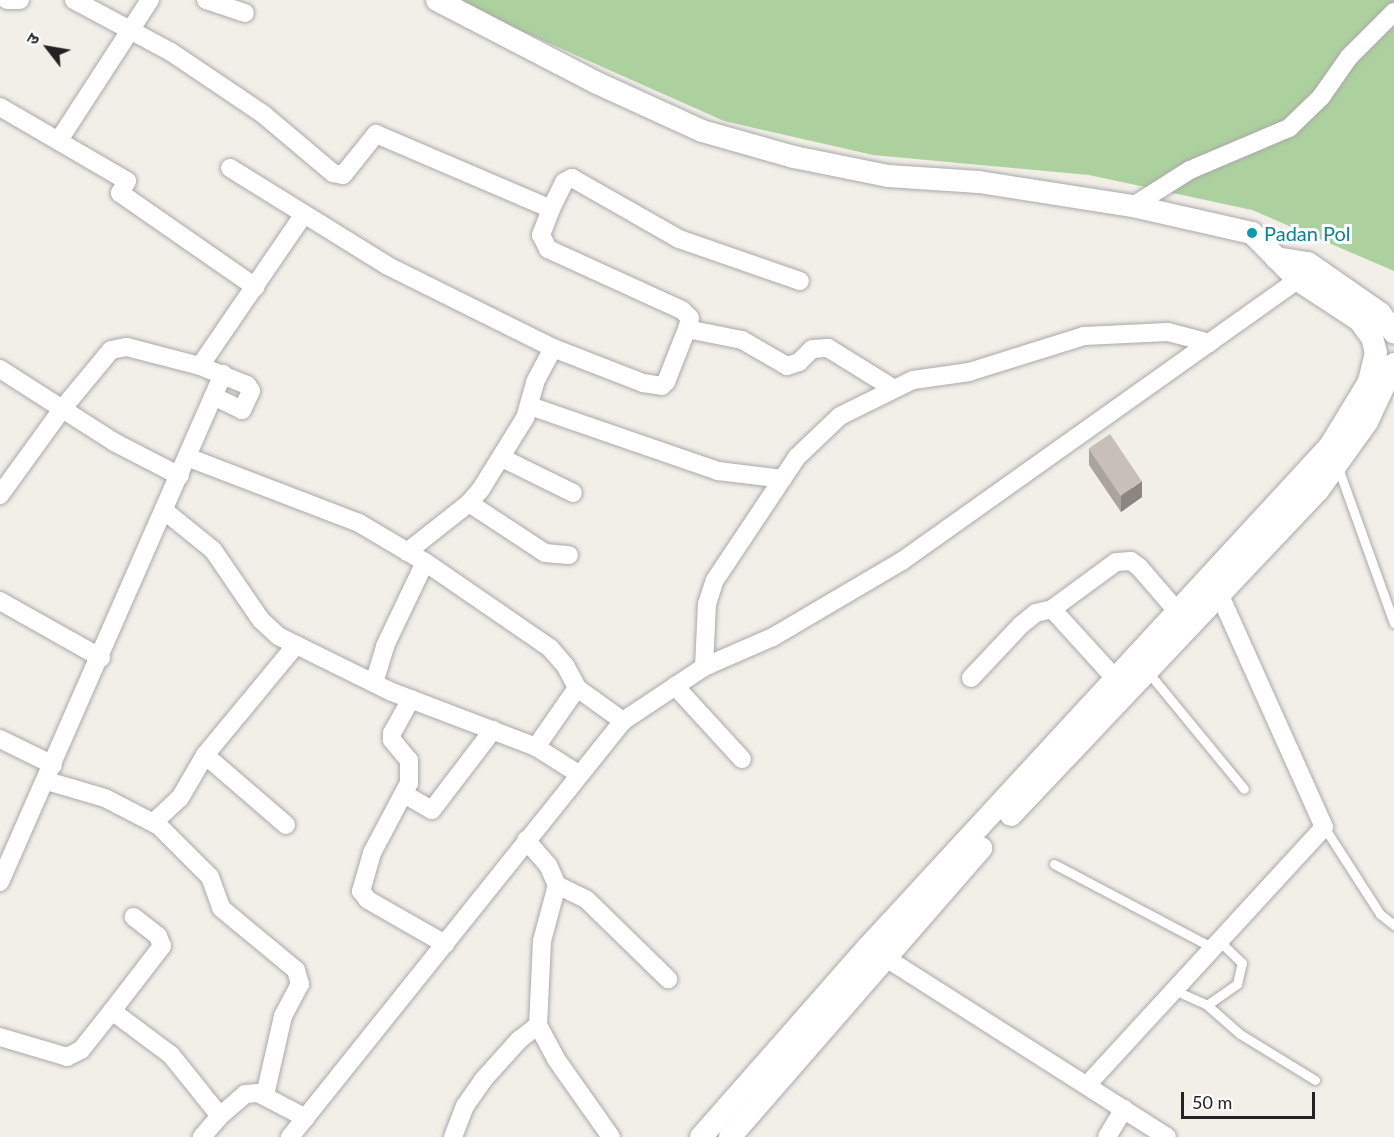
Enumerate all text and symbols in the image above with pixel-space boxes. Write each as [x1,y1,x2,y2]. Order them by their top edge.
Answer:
north arrow [18,18,78,78]
text: उ [22,30,43,47]
place label: Padan Pol [1264,221,1351,245]
marker: Padan Pol [1245,226,1259,240]
scale bar [1184,1080,1318,1118]
text: 50 m [1192,1091,1232,1113]

